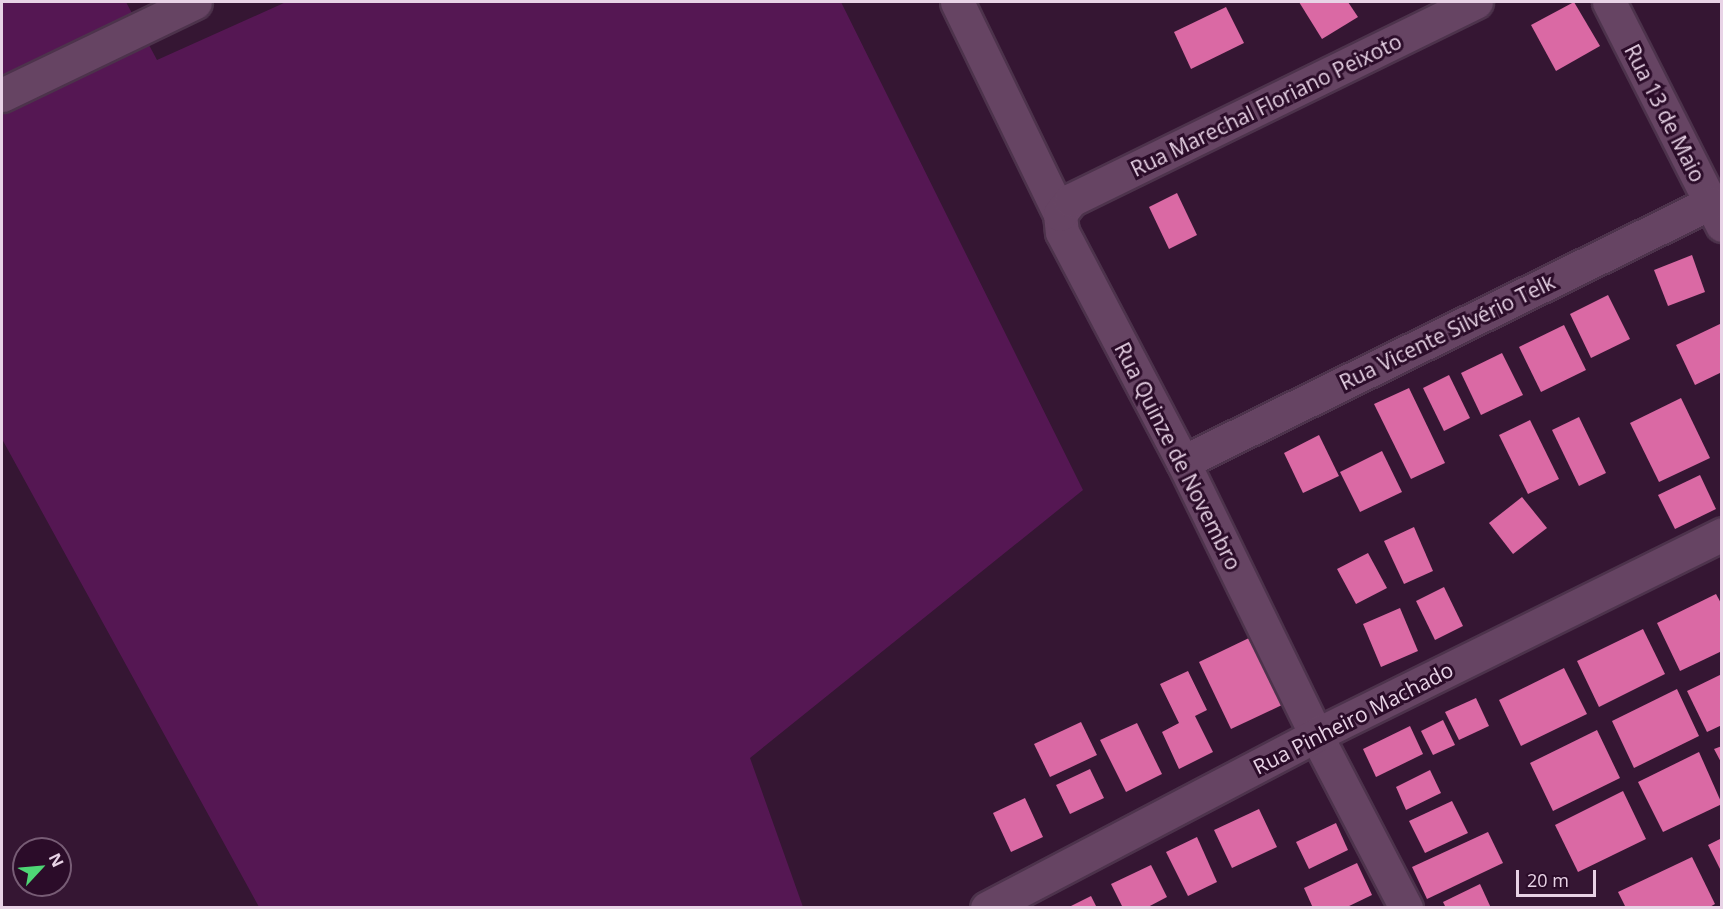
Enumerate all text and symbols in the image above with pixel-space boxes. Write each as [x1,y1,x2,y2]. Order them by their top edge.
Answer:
street label: Rua Marechal Floriano Peixoto [1127,28,1405,182]
street label: Rua 13 de Maio [1619,40,1711,186]
street label: Rua Vicente Silvério Telk [1335,269,1559,395]
street label: Rua Quinze de Novembro [1110,338,1246,574]
street label: Rua Pinheiro Machado [1249,657,1457,779]
north arrow [12,837,72,897]
text: N [44,849,69,871]
scale bar [1519,858,1598,896]
text: 20 m [1527,868,1569,892]

